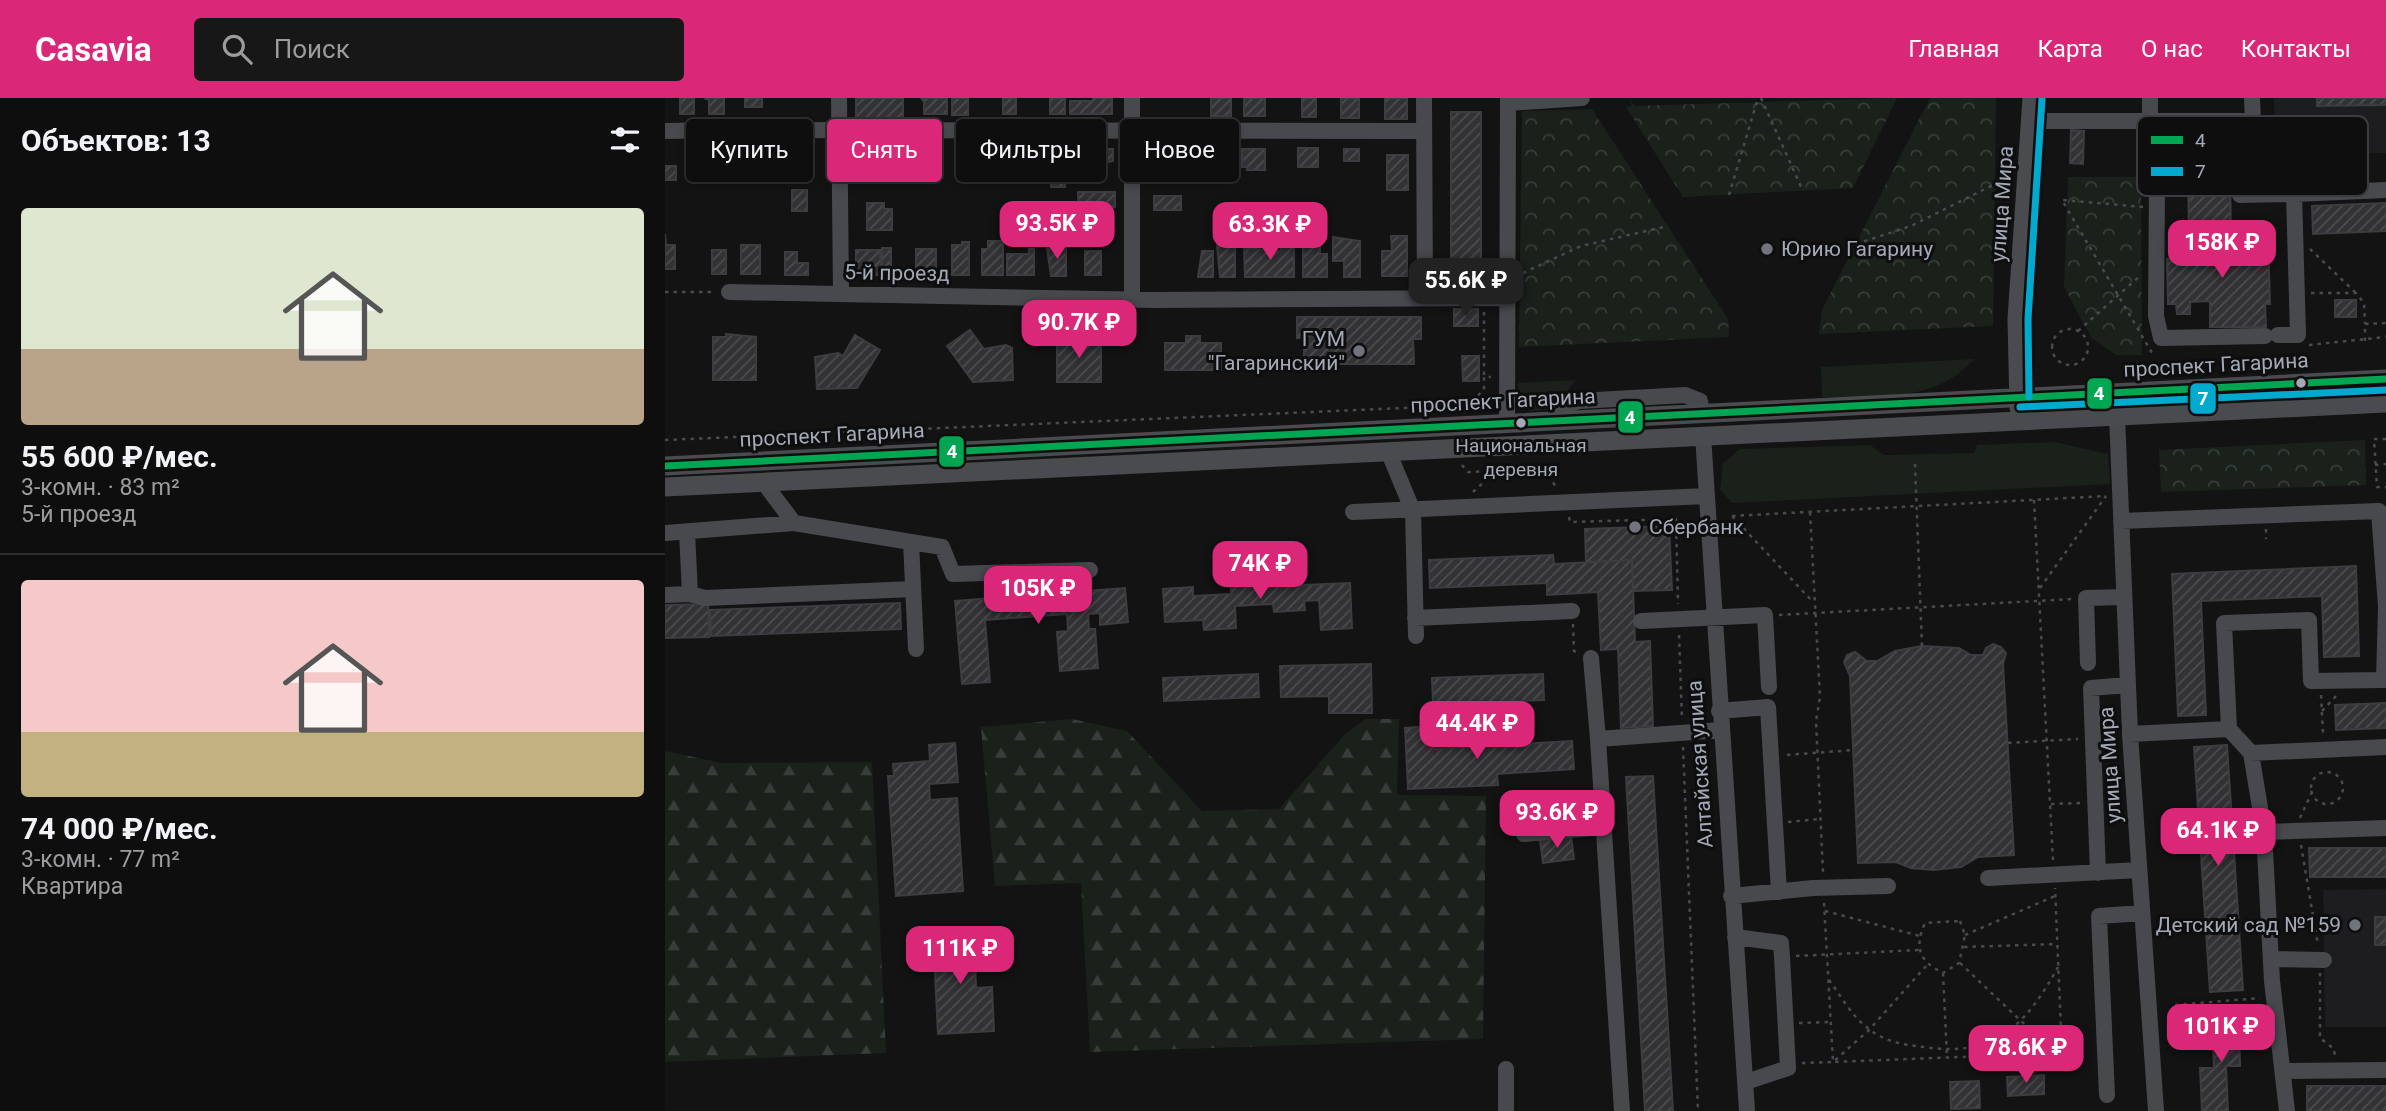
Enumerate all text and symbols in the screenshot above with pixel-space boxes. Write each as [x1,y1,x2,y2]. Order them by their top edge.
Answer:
search box [194,18,684,81]
text: Casavia [35,30,152,69]
icon: search [218,30,256,68]
text: Поиск [274,34,350,64]
text: Главная [1908,35,1999,63]
text: Карта [2037,35,2103,63]
text: О нас [2141,35,2203,63]
text: Контакты [2241,35,2351,63]
legend [2137,116,2368,196]
chip: Купить [686,119,813,182]
chip: Снять [827,119,942,182]
chip: Фильтры [956,119,1106,182]
chip: Новое [1120,119,1239,182]
icon: filters [606,121,644,159]
text: Объектов: 13 [21,123,211,158]
text: 4 [2195,129,2206,152]
street label: улица Мира [1986,145,2018,263]
text: 7 [2195,160,2206,183]
pin: 93.5K ₽ [992,202,1122,261]
pin: 63.3K ₽ [1205,202,1335,262]
text: 93.5K ₽ [1016,210,1098,237]
text: 63.3K ₽ [1229,211,1311,238]
pin: 158K ₽ [2165,220,2279,280]
text: 158K ₽ [2184,229,2260,256]
place label: Юрию Гагарину [1781,237,1933,261]
marker: Юрию Гагарину [1759,241,1775,257]
icon: home [270,253,396,379]
pin: 55.6K ₽ [1401,258,1531,318]
street label: 5-й проезд [844,260,950,286]
text: 55.6K ₽ [1425,267,1507,294]
pin: 90.7K ₽ [1014,300,1144,360]
text: 90.7K ₽ [1038,309,1120,336]
place label: ГУМ "Гагаринский" [1208,327,1345,375]
marker: ГУМ "Гагаринский" [1351,343,1367,359]
street label: проспект Гагарина [2123,348,2309,382]
unlabelled marker [2294,376,2308,390]
line badge: 4 [2086,377,2113,410]
text: 4 [2094,382,2105,405]
line badge: 7 [2189,382,2217,415]
street label: проспект Гагарина [1410,384,1596,418]
text: 7 [2198,387,2209,410]
line badge: 4 [1617,400,1644,434]
text: 4 [1625,406,1636,429]
marker: Национальная деревня [1514,416,1528,430]
street label: проспект Гагарина [739,418,925,452]
place label: Национальная деревня [1455,434,1587,481]
line badge: 4 [938,435,965,468]
text: 55 600 ₽/мес. [21,439,218,474]
text: 4 [947,440,958,463]
text: 3-комн. · 83 m² [21,474,180,501]
text: 5-й проезд [21,501,136,528]
place label: Сбербанк [1649,515,1744,539]
marker: Сбербанк [1627,519,1643,535]
pin: 74K ₽ [1211,542,1309,601]
text: 74K ₽ [1229,550,1291,577]
pin: 105K ₽ [981,566,1095,626]
text: 105K ₽ [1000,575,1076,602]
icon: home [270,625,396,751]
street label: Алтайская улица [1682,680,1718,848]
pin: 44.4K ₽ [1412,702,1542,761]
street label: улица Мира [2094,706,2126,824]
text: 44.4K ₽ [1436,710,1518,737]
pin: 93.6K ₽ [1492,790,1622,850]
text: 93.6K ₽ [1516,799,1598,826]
pin: 64.1K ₽ [2153,808,2283,868]
text: 74 000 ₽/мес. [21,811,218,846]
text: 64.1K ₽ [2177,817,2259,844]
text: 3-комн. · 77 m² [21,846,180,873]
text: Квартира [21,873,123,900]
place label: Детский сад №159 [2156,913,2341,937]
marker: Детский сад №159 [2347,917,2363,933]
pin: 111K ₽ [903,926,1017,986]
text: 111K ₽ [922,935,998,962]
pin: 101K ₽ [2164,1004,2278,1064]
text: 101K ₽ [2183,1013,2259,1040]
pin: 78.6K ₽ [1961,1026,2091,1085]
text: 78.6K ₽ [1985,1034,2067,1061]

